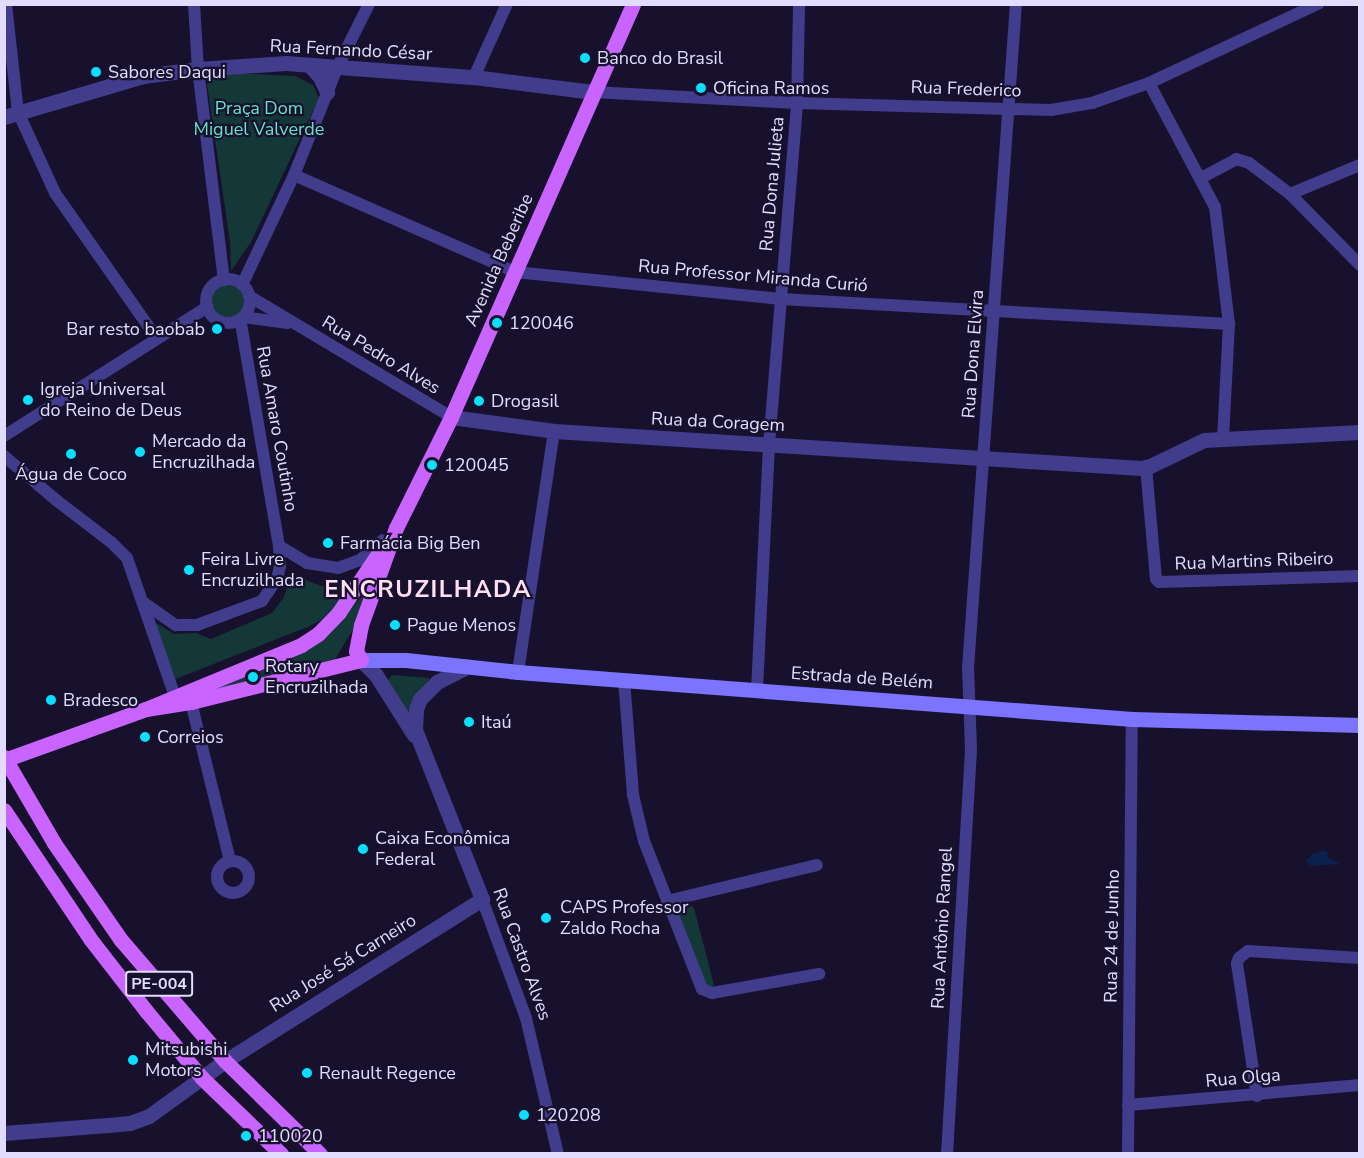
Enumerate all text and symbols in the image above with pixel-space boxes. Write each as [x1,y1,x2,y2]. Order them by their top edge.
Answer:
street label: Rua Fernando César [269,35,433,65]
place label: Banco do Brasil [597,47,723,69]
marker: Banco do Brasil [578,51,592,65]
place label: Sabores Daqui [108,61,226,83]
marker: Sabores Daqui [89,65,103,79]
street label: Rua Frederico [910,76,1022,102]
place label: Oficina Ramos [713,77,829,99]
marker: Oficina Ramos [694,81,708,95]
park label: Praça Dom Miguel Valverde [194,98,324,140]
street label: Rua Dona Julieta [755,116,789,252]
street label: Avenida Beberibe [460,190,538,330]
street label: Rua Professor Miranda Curió [637,255,869,297]
street label: Rua Dona Elvira [958,289,988,419]
street label: Rua Pedro Alves [318,311,444,399]
place label: 120046 [509,312,574,334]
marker: 120046 [490,316,504,330]
place label: Bar resto baobab [66,318,205,340]
marker: Bar resto baobab [210,322,224,336]
street label: Rua Amaro Coutinho [252,344,302,514]
place label: Igreja Universal do Reino de Deus [40,379,182,422]
place label: Drogasil [491,390,559,412]
marker: Igreja Universal do Reino de Deus [21,393,35,407]
marker: Drogasil [472,394,486,408]
street label: Rua da Coragem [651,408,785,436]
place label: Mercado da Encruzilhada [152,431,255,474]
marker: Mercado da Encruzilhada [133,445,147,459]
marker: Água de Coco [64,447,78,461]
place label: 120045 [444,454,509,476]
marker: 120045 [425,458,439,472]
place label: Água de Coco [15,463,127,485]
place label: Farmácia Big Ben [340,532,481,554]
marker: Farmácia Big Ben [321,536,335,550]
street label: Rua Martins Ribeiro [1174,547,1334,575]
place label: Feira Livre Encruzilhada [201,549,304,592]
marker: Feira Livre Encruzilhada [182,563,196,577]
district label: ENCRUZILHADA [324,576,532,604]
place label: Pague Menos [407,614,516,636]
marker: Pague Menos [388,618,402,632]
place label: Rotary Encruzilhada [265,656,368,698]
street label: Estrada de Belém [790,662,934,694]
marker: Rotary Encruzilhada [246,670,260,684]
place label: Bradesco [63,689,138,711]
marker: Bradesco [44,693,58,707]
place label: Itaú [481,711,512,733]
marker: Itaú [462,715,476,729]
place label: Correios [157,726,224,748]
marker: Correios [138,730,152,744]
place label: Caixa Econômica Federal [375,828,510,870]
marker: Caixa Econômica Federal [356,842,370,856]
street label: Rua Antônio Rangel [927,846,957,1010]
street label: Rua 24 de Junho [1100,869,1124,1003]
street label: Rua Castro Alves [488,885,556,1023]
place label: CAPS Professor Zaldo Rocha [560,897,689,940]
street label: Rua José Sá Carneiro [266,909,420,1017]
marker: CAPS Professor Zaldo Rocha [537,909,555,927]
road number: PE-004 [124,971,194,997]
place label: Mitsubishi Motors [145,1039,227,1082]
marker: Mitsubishi Motors [126,1053,140,1067]
place label: Renault Regence [319,1062,456,1084]
street label: Rua Olga [1204,1064,1282,1092]
marker: Renault Regence [300,1066,314,1080]
place label: 120208 [536,1104,601,1126]
marker: 120208 [517,1108,531,1122]
place label: 110020 [258,1125,323,1147]
marker: 110020 [239,1129,253,1143]

